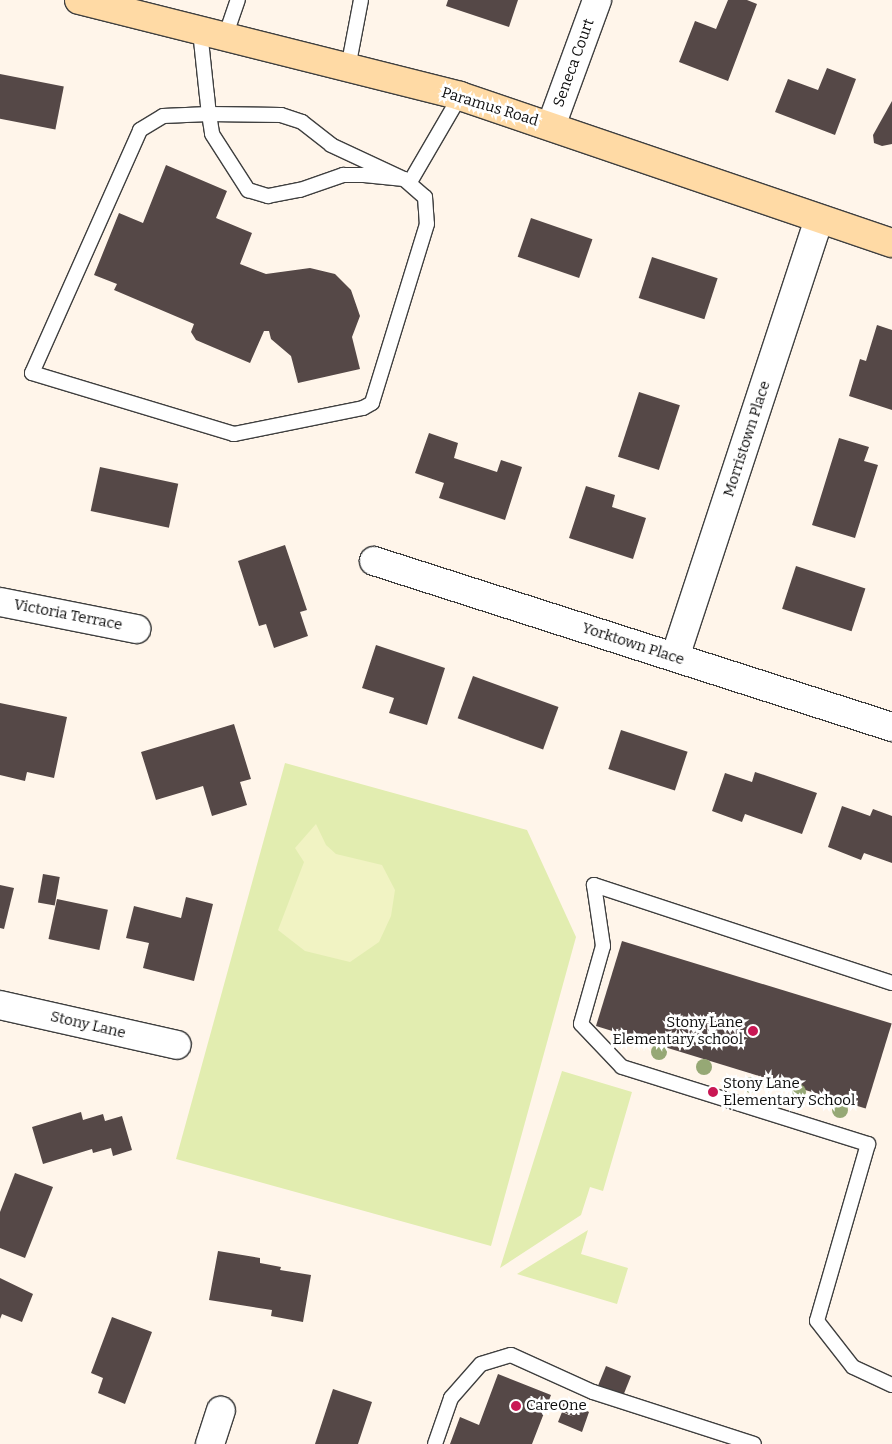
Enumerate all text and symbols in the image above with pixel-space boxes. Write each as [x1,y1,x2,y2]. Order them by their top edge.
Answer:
street label: Seneca Court [550,16,598,110]
street label: Paramus Road [439,84,541,130]
street label: Morristown Place [720,379,774,499]
street label: Victoria Terrace [12,596,124,634]
street label: Yorktown Place [580,619,686,669]
street label: Stony Lane [49,1008,127,1042]
place label: Stony Lane Elementary school [612,1013,743,1048]
marker: Stony Lane Elementary school [747,1025,759,1037]
place label: Stony Lane Elementary School [723,1074,855,1109]
marker: Stony Lane Elementary School [707,1086,719,1098]
place label: CareOne [526,1397,587,1415]
marker: CareOne [510,1400,522,1412]

